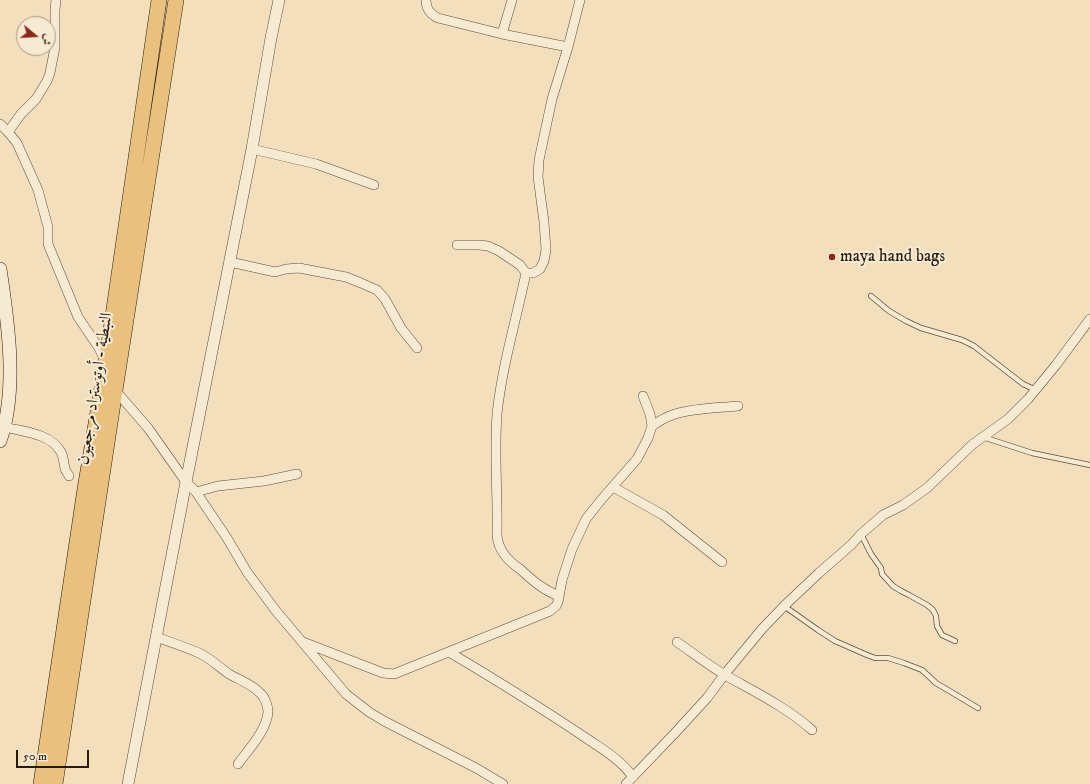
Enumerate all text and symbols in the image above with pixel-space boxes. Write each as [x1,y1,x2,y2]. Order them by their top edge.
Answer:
north arrow [16,16,56,56]
text: ش [38,32,55,47]
place label: maya hand bags [840,247,945,267]
marker: maya hand bags [827,252,837,262]
street label: النبطية - أوتوستراد مرجعيون [74,311,118,467]
scale bar [18,742,91,768]
text: 50 m [23,749,47,764]

